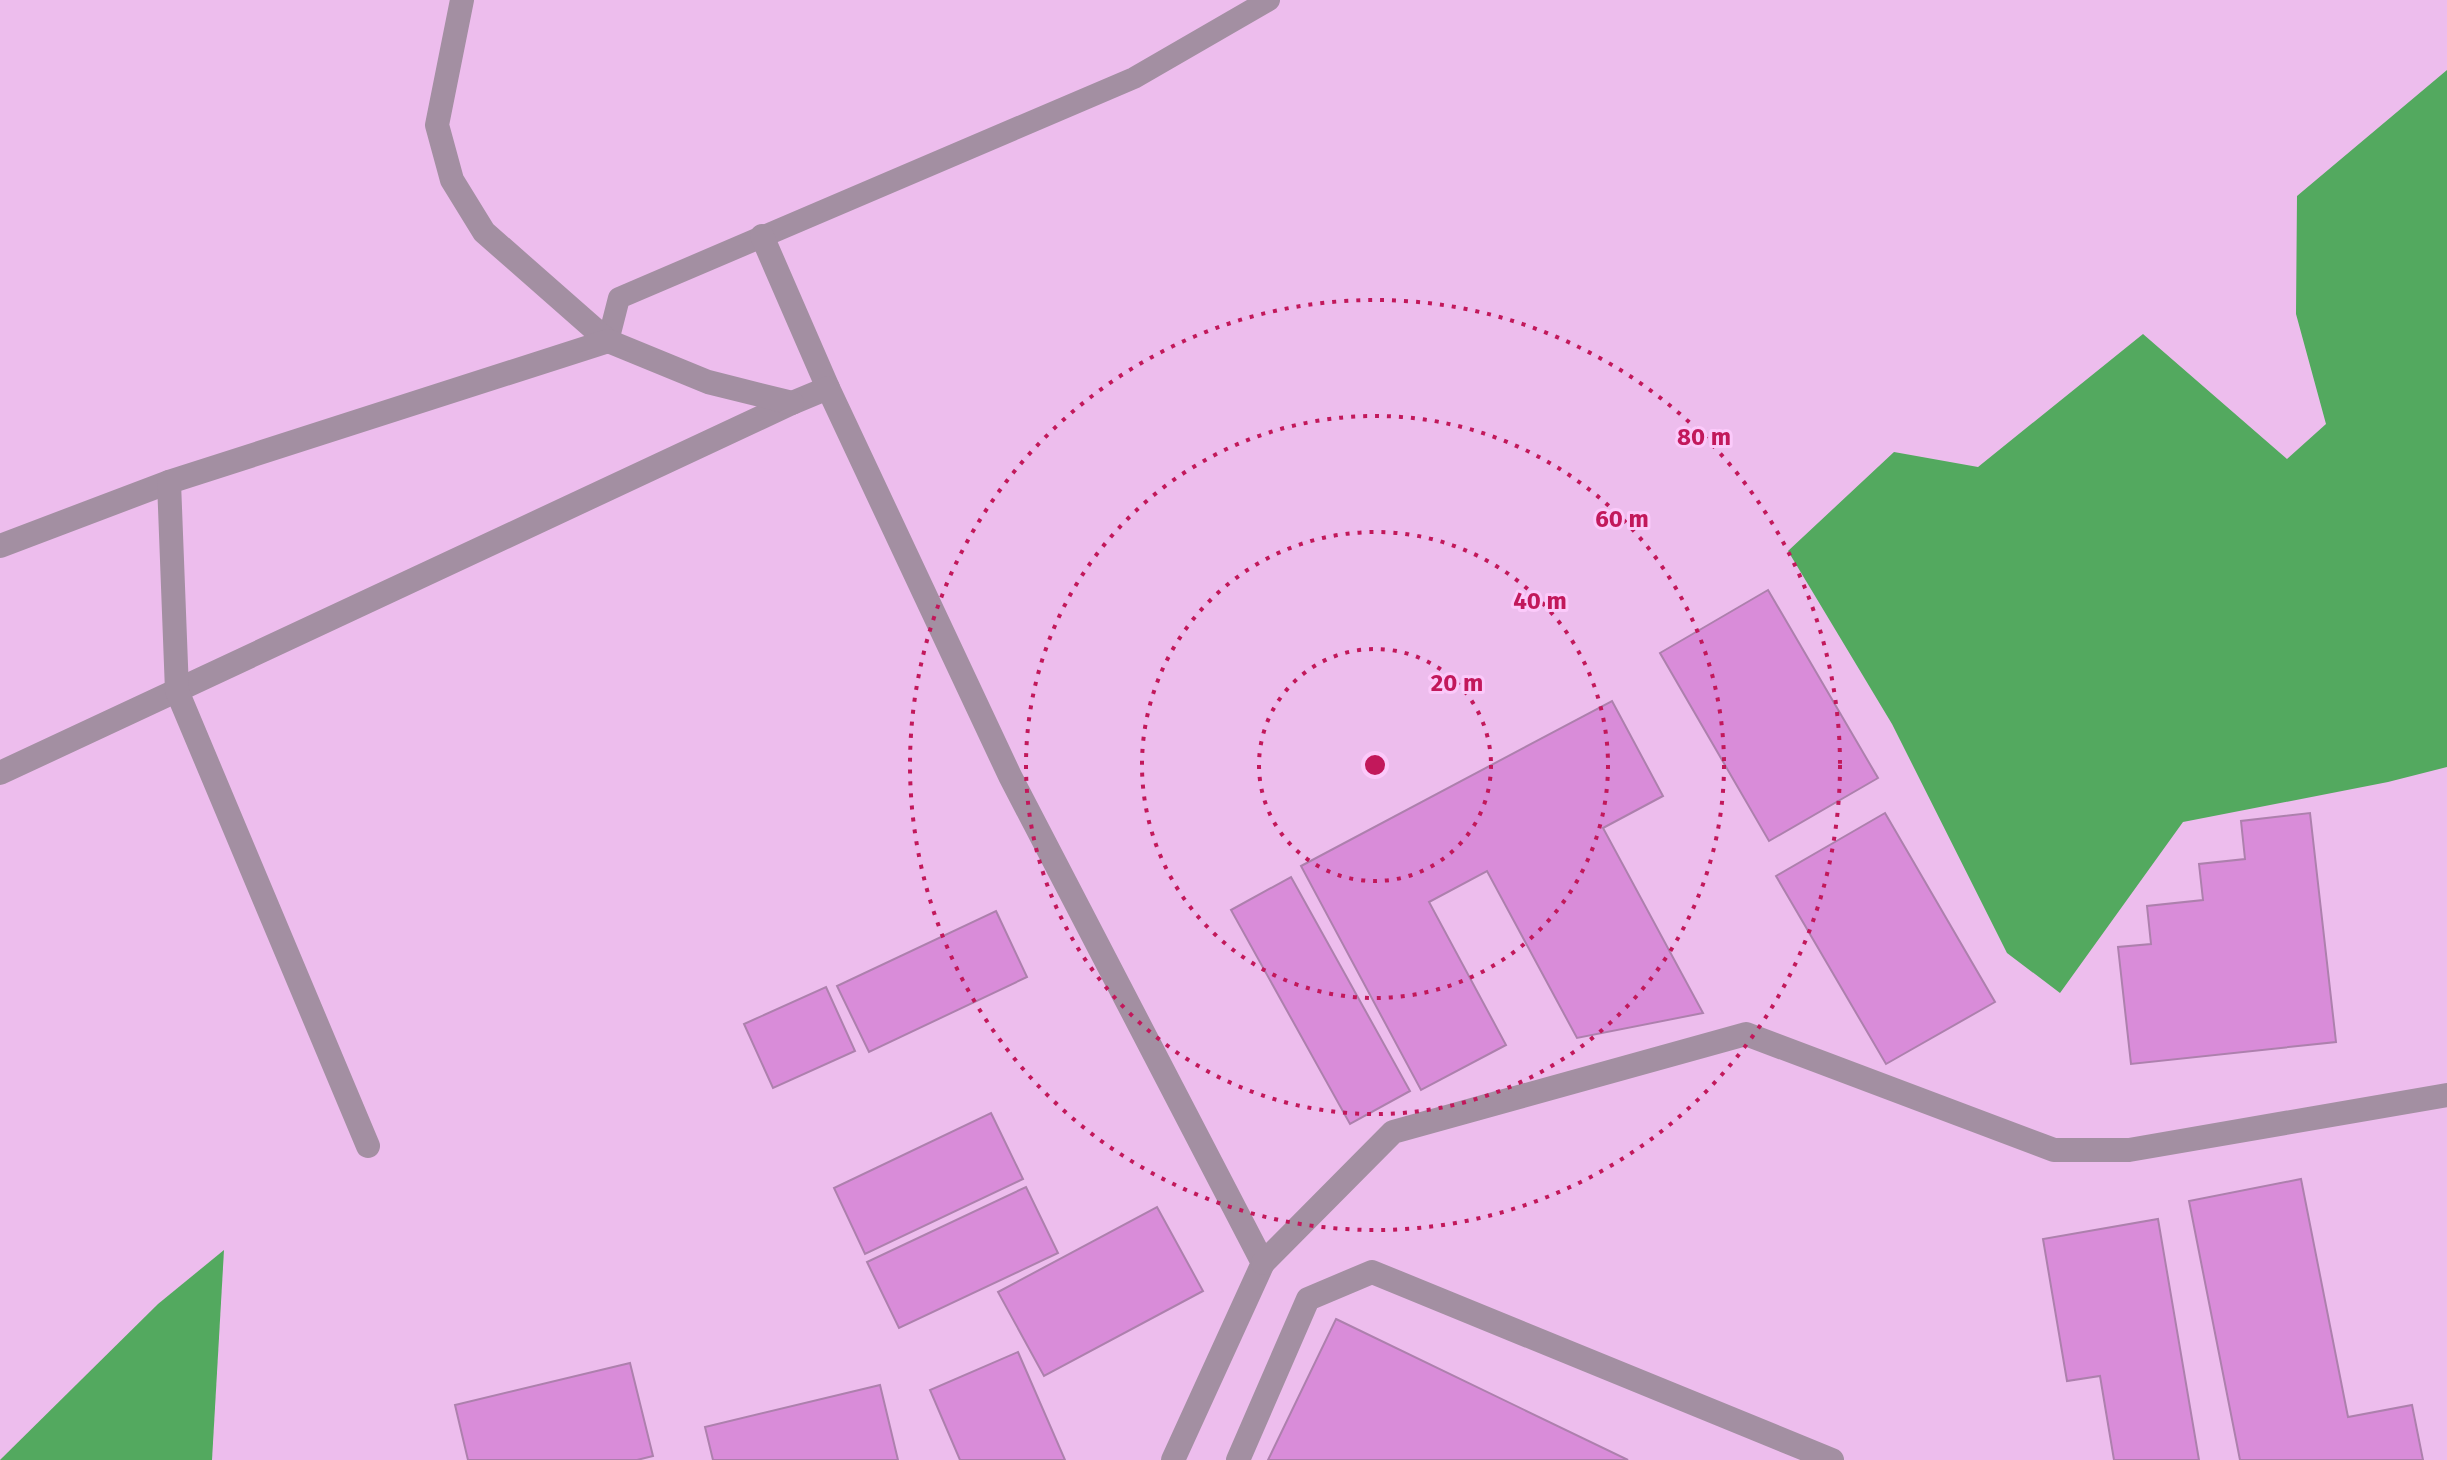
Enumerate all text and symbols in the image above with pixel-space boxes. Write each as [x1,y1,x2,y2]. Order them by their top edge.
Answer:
text: 80 m [1677,423,1731,451]
text: 60 m [1595,505,1649,533]
text: 40 m [1513,587,1567,615]
text: 20 m [1431,669,1483,697]
centre of rings [1361,751,1389,779]

